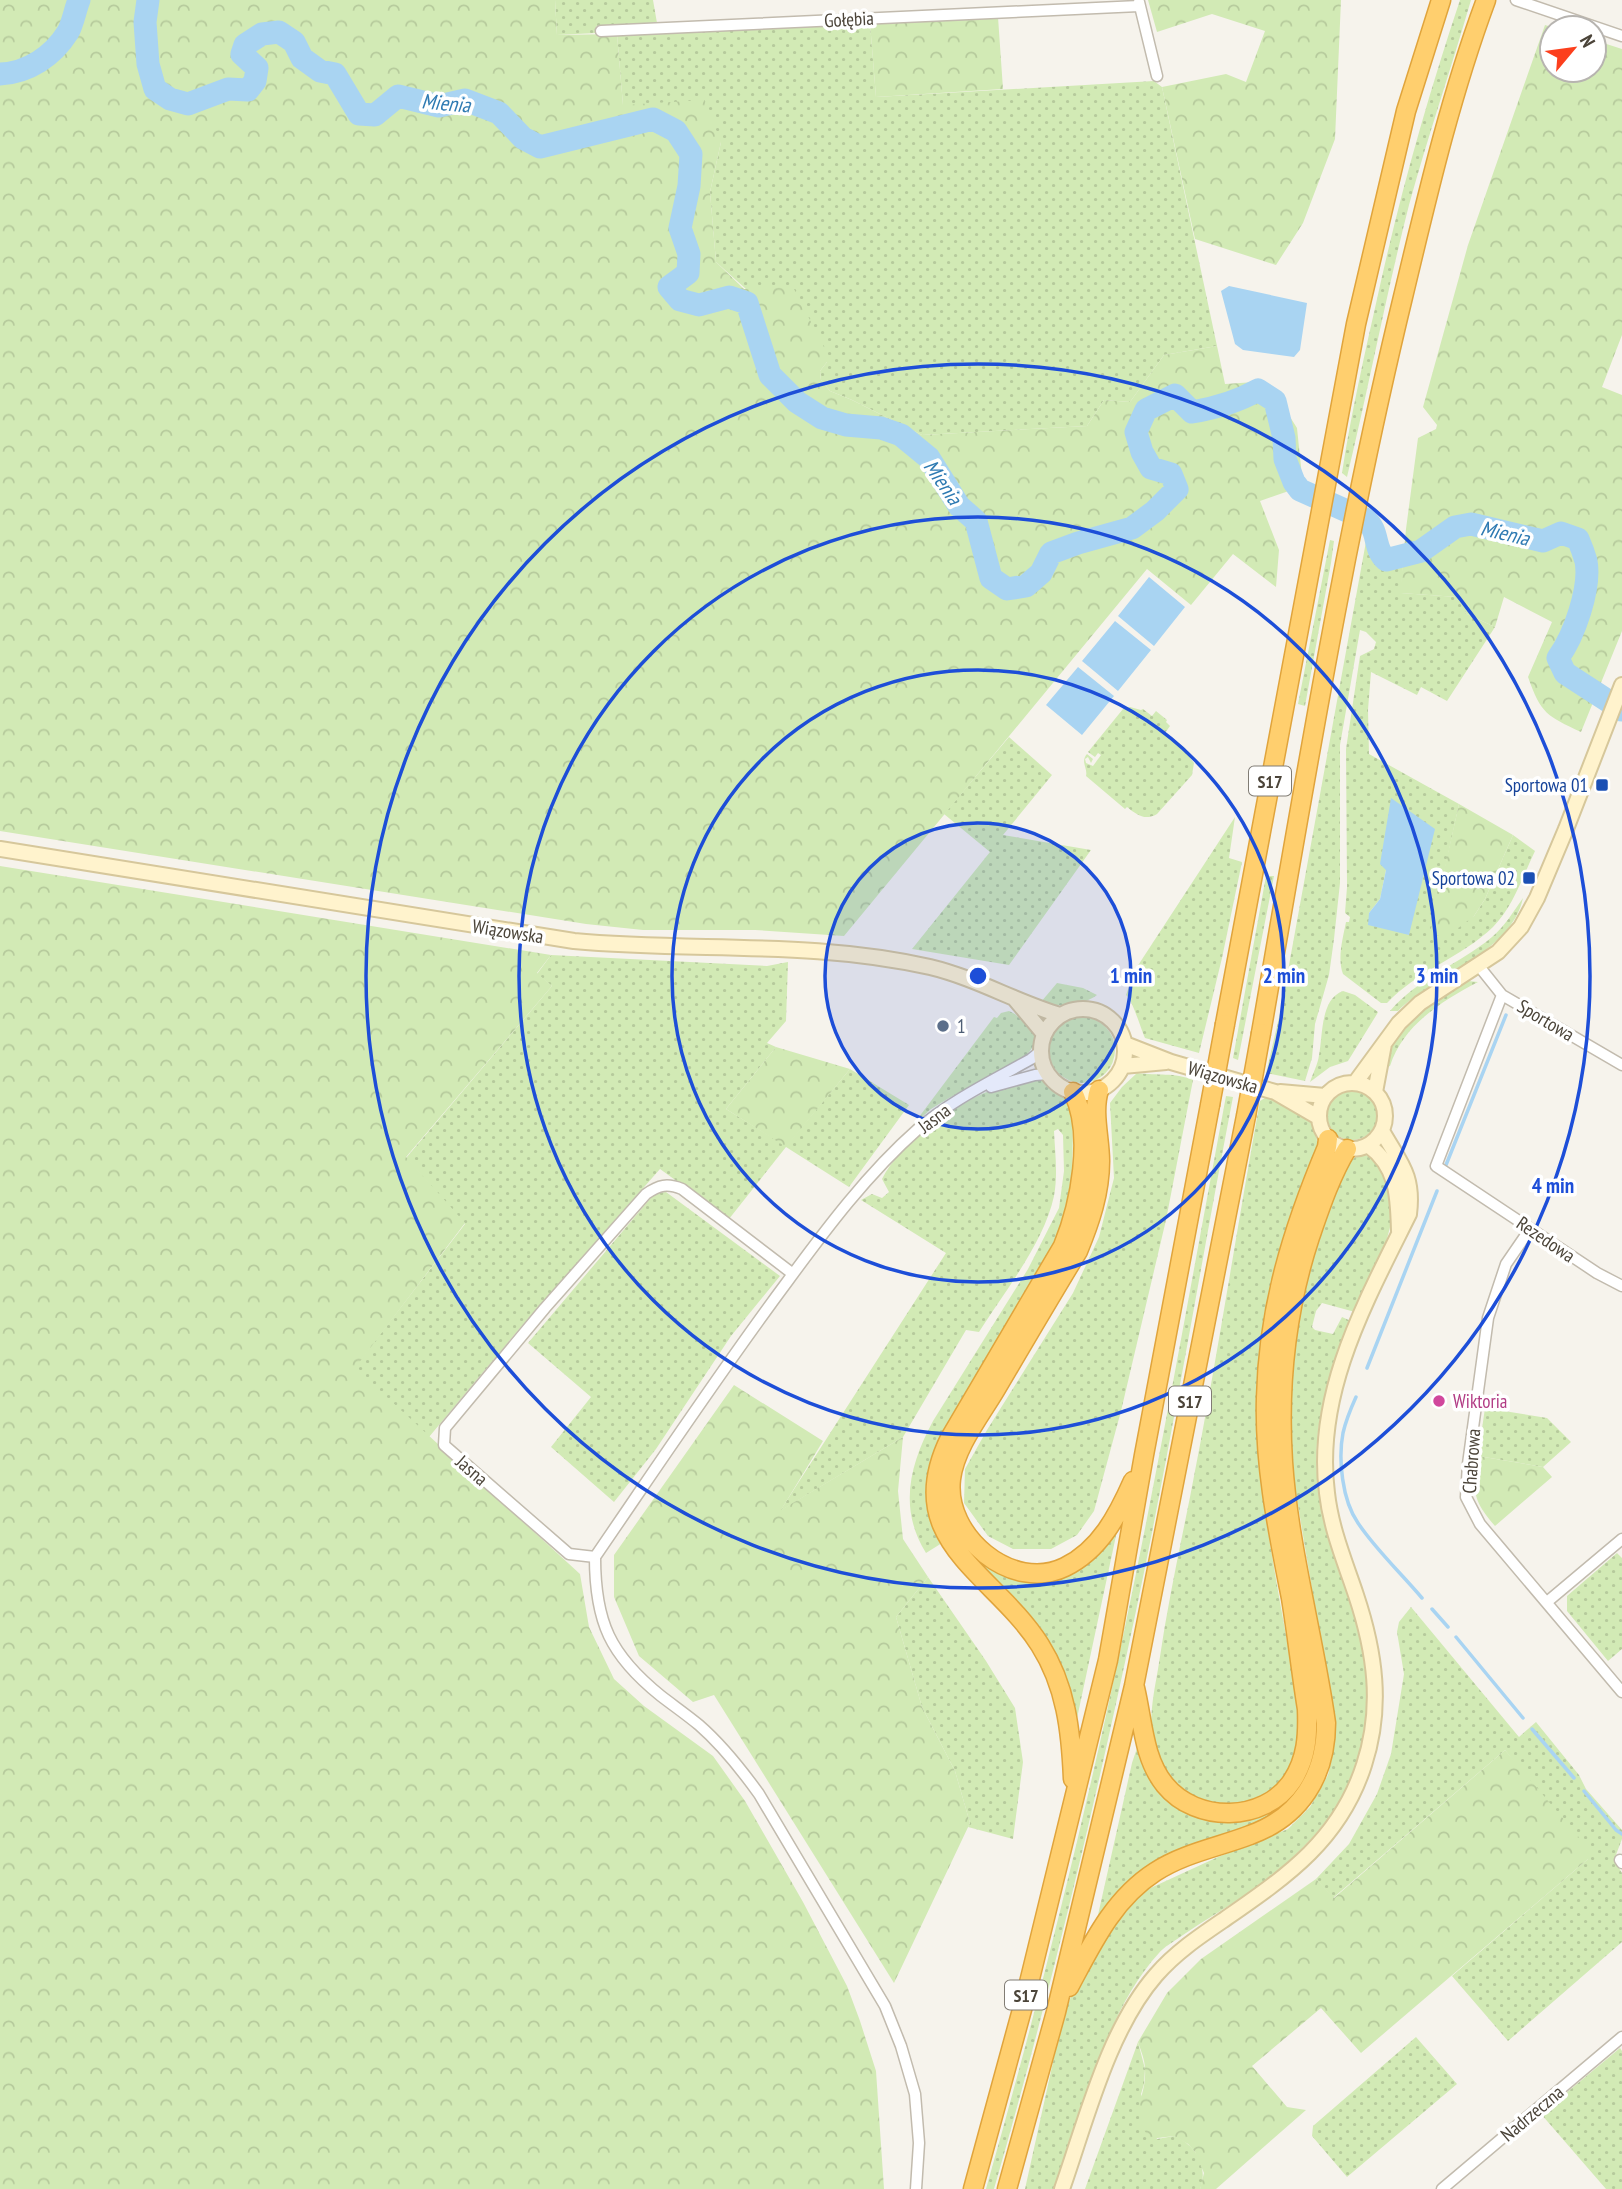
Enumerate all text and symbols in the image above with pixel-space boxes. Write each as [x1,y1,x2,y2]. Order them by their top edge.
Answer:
street label: Gołębia [824,6,874,32]
north arrow [1538,14,1608,84]
text: N [1575,30,1601,51]
water label: Mienia [421,87,473,119]
water label: Mienia [918,454,969,511]
water label: Mienia [1478,514,1533,552]
road number: S17 [1249,766,1291,796]
place label: Sportowa 01 [1505,773,1588,797]
marker: Sportowa 01 [1594,777,1610,793]
place label: Sportowa 02 [1432,866,1515,890]
marker: Sportowa 02 [1521,870,1537,886]
street label: Wiązowska [471,914,545,948]
text: 1 min [1110,962,1152,989]
text: 2 min [1263,962,1305,989]
text: 3 min [1416,962,1458,989]
centre of rings [966,964,990,988]
street label: Sportowa [1513,994,1579,1046]
place label: 1 [957,1014,966,1038]
marker: 1 [935,1018,951,1034]
street label: Wiązowska [1185,1056,1261,1098]
street label: Jasna [912,1098,955,1139]
text: 4 min [1532,1172,1574,1199]
street label: Rezedowa [1512,1211,1580,1267]
road number: S17 [1169,1386,1211,1416]
place label: Wiktoria [1453,1389,1507,1413]
marker: Wiktoria [1431,1393,1447,1409]
street label: Chabrowa [1457,1428,1485,1494]
street label: Jasna [450,1449,493,1490]
road number: S17 [1005,1980,1047,2010]
street label: Nadrzeczna [1496,2080,1568,2146]

